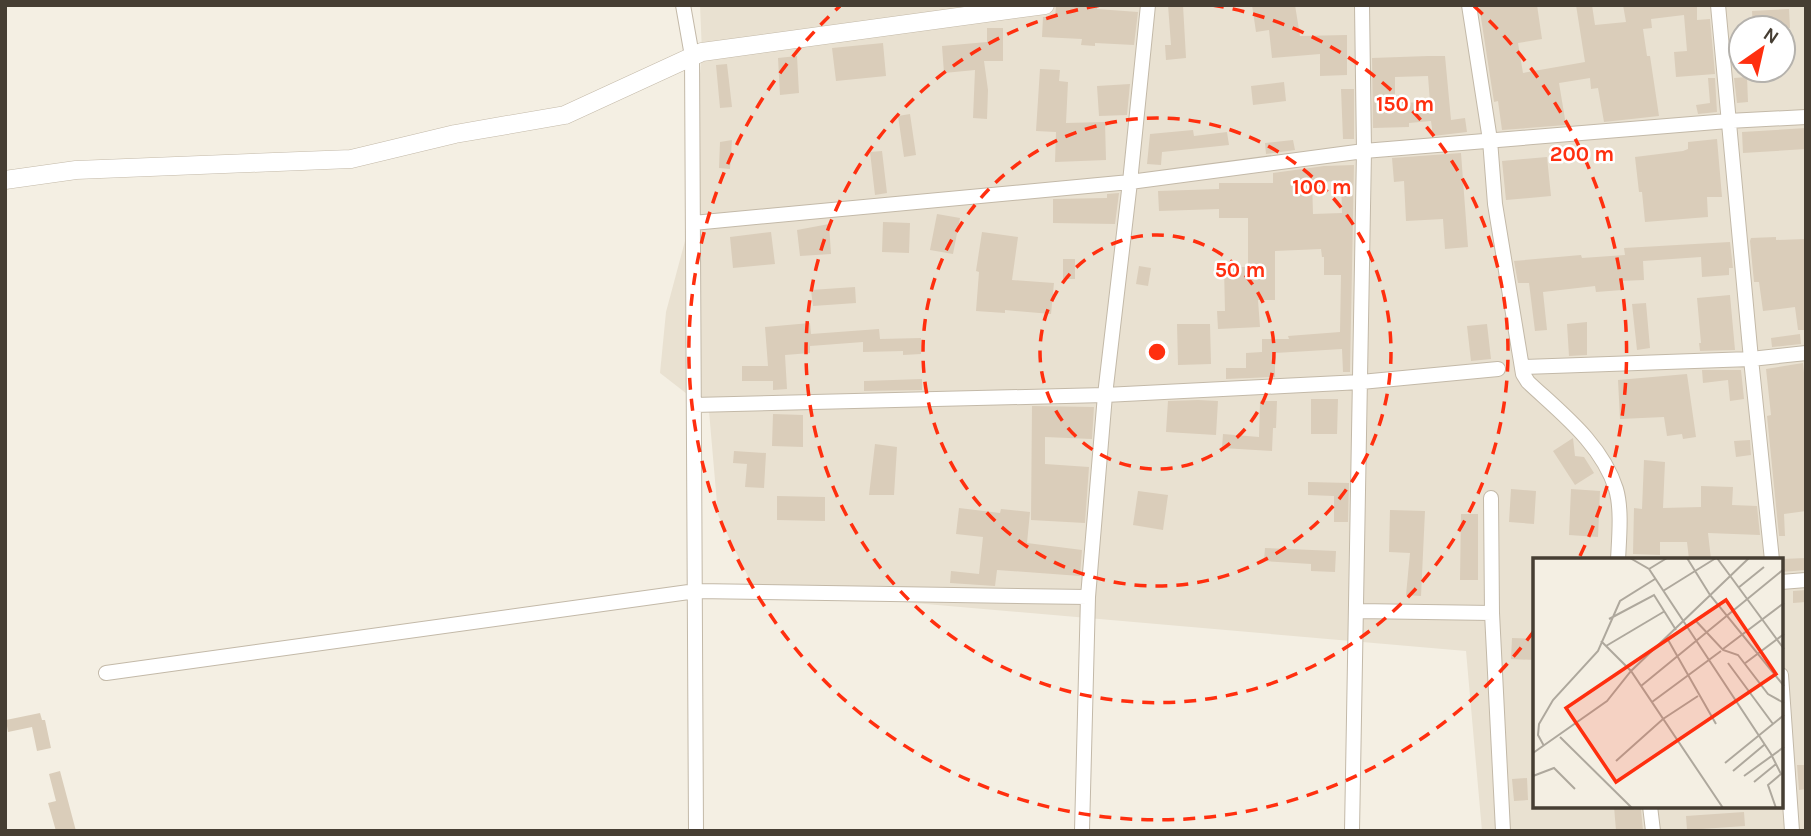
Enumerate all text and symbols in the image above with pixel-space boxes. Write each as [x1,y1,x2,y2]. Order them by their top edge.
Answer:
north arrow [1727,14,1797,84]
text: N [1759,23,1783,49]
text: 150 m [1376,92,1434,116]
text: 200 m [1550,142,1614,166]
text: 100 m [1292,175,1352,199]
text: 50 m [1215,258,1265,282]
centre of rings [1145,340,1169,364]
inset map [1533,558,1783,808]

